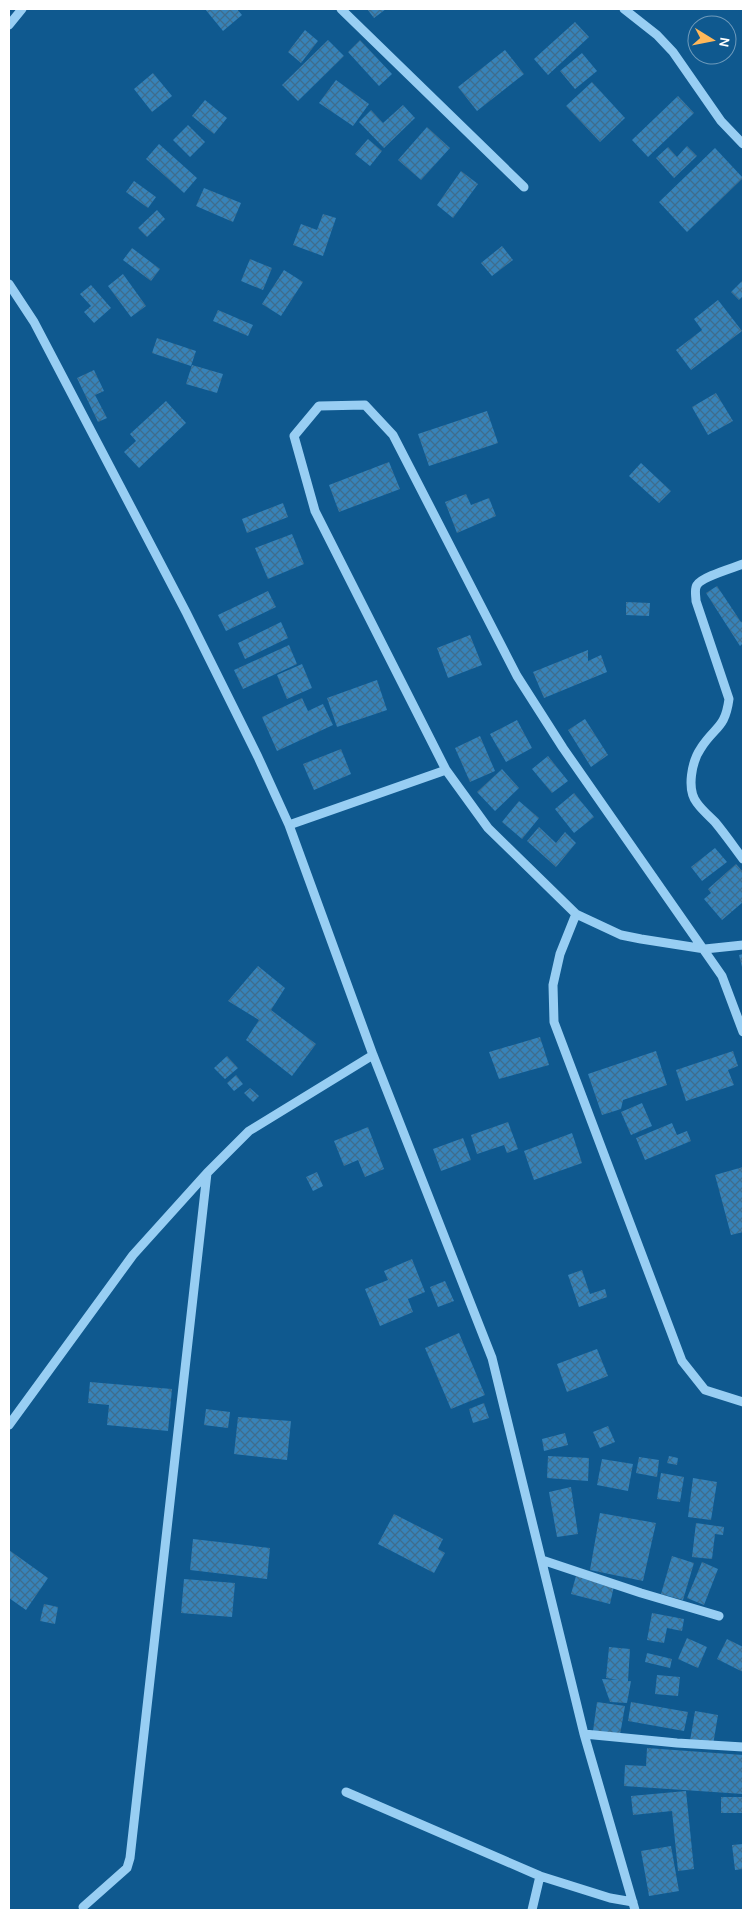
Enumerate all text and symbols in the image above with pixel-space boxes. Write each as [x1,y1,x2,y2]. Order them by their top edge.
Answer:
north arrow [687,15,737,65]
text: N [715,36,734,49]

